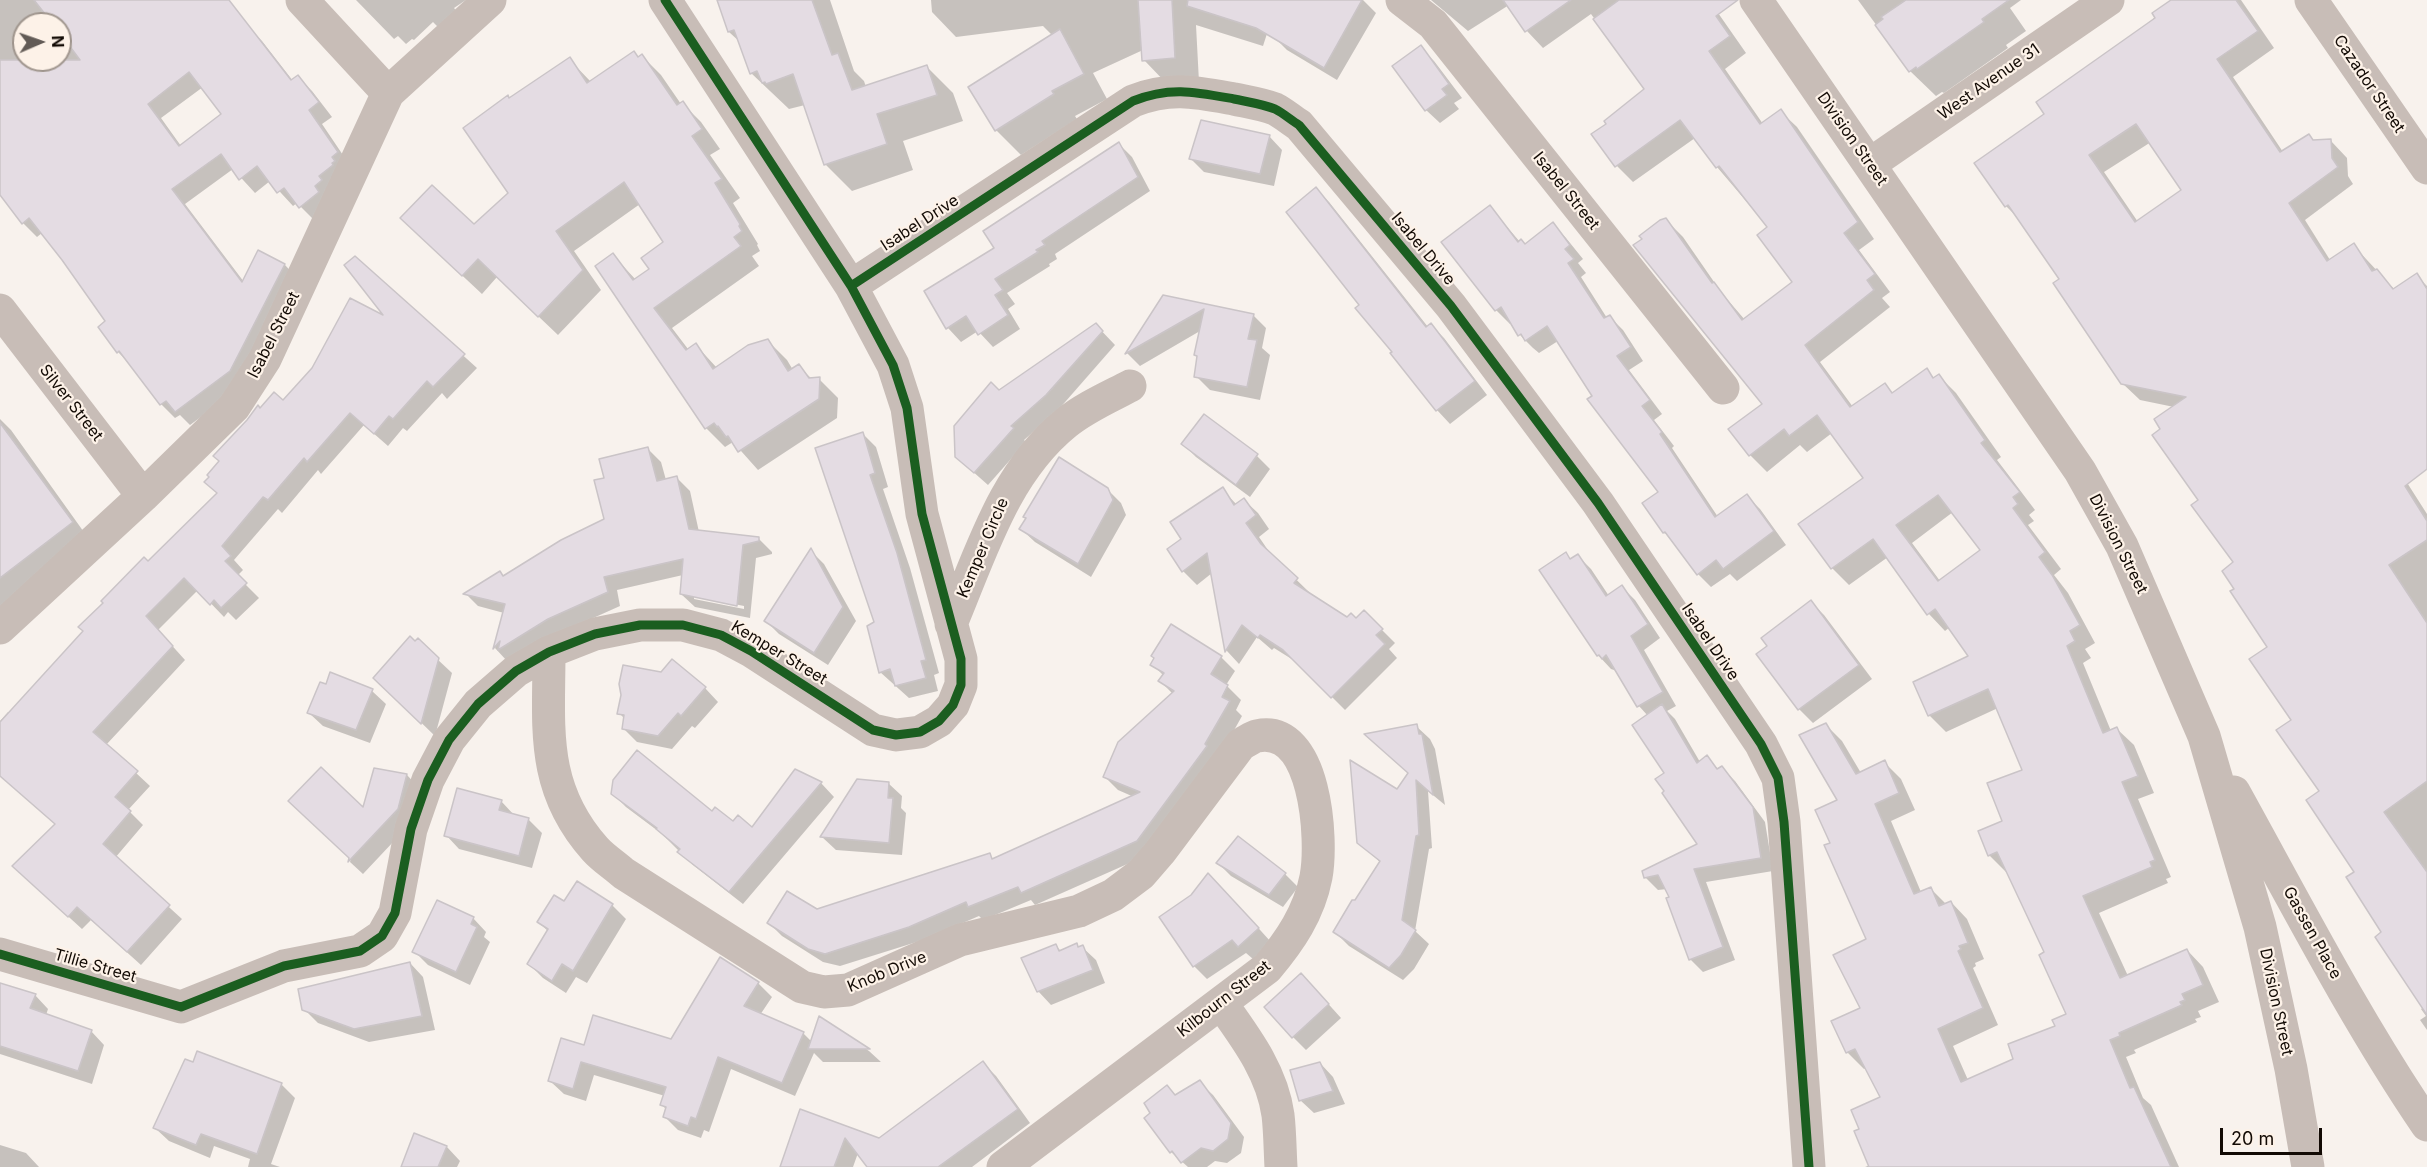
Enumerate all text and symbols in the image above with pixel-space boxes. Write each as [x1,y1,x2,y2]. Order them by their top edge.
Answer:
north arrow [12,12,72,72]
street label: Cazador Street [2329,32,2409,136]
text: N [48,35,68,48]
street label: West Avenue 31 [1935,40,2043,124]
street label: Division Street [1813,89,1891,189]
street label: Isabel Street [1529,148,1603,234]
street label: Isabel Drive [877,191,963,255]
street label: Isabel Drive [1387,209,1459,289]
street label: Isabel Street [244,289,304,381]
street label: Silver Street [35,361,107,445]
street label: Division Street [2085,491,2151,597]
street label: Kemper Circle [953,495,1013,601]
street label: Isabel Drive [1677,600,1743,684]
street label: Kemper Street [728,617,830,689]
street label: Gassen Place [2279,883,2345,983]
street label: Tillie Street [52,945,138,987]
street label: Knob Drive [845,947,929,997]
street label: Division Street [2255,947,2297,1057]
street label: Kilbourn Street [1174,957,1274,1041]
scale bar [2223,1116,2325,1154]
text: 20 m [2231,1128,2274,1149]

